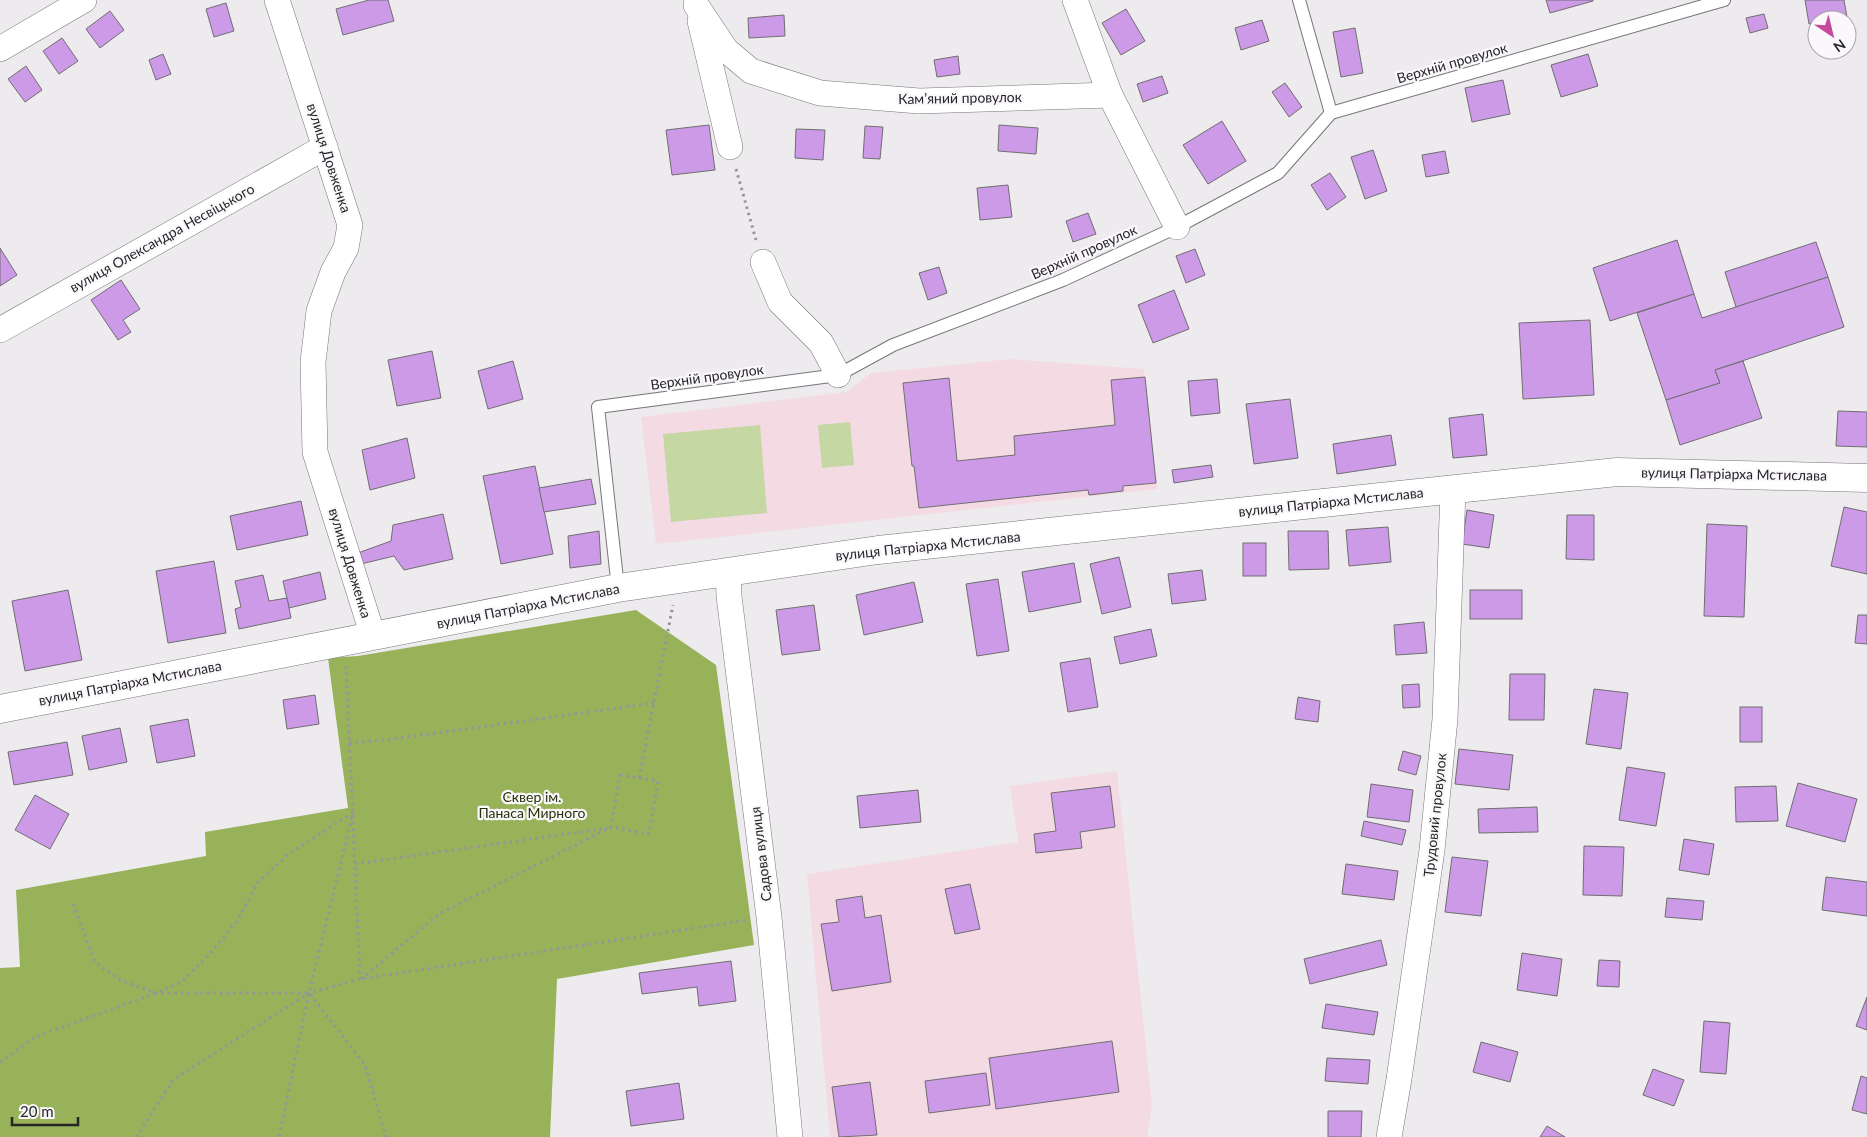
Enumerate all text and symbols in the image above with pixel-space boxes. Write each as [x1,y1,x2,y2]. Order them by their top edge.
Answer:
north arrow [1807,10,1857,60]
text: N [1830,36,1849,56]
street label: Верхній провулок [1395,38,1510,86]
street label: Камʼяний провулок [898,88,1023,107]
street label: вулиця Довженка [304,101,355,215]
street label: вулиця Олександра Несвіцького [66,180,257,296]
street label: Верхній провулок [1028,220,1140,283]
street label: Верхній провулок [649,360,765,393]
street label: вулиця Патріарха Мстислава [1641,463,1827,484]
street label: вулиця Патріарха Мстислава [1238,483,1424,520]
street label: вулиця Довженка [326,506,375,620]
street label: вулиця Патріарха Мстислава [835,527,1021,564]
street label: вулиця Патріарха Мстислава [435,579,621,632]
street label: вулиця Патріарха Мстислава [37,656,223,709]
street label: Трудовий провулок [1420,751,1450,878]
park label: Сквер ім. Панаса Мирного [478,788,586,821]
street label: Садова вулиця [746,806,775,902]
scale bar [12,1094,79,1126]
text: 20 m [20,1102,54,1120]

